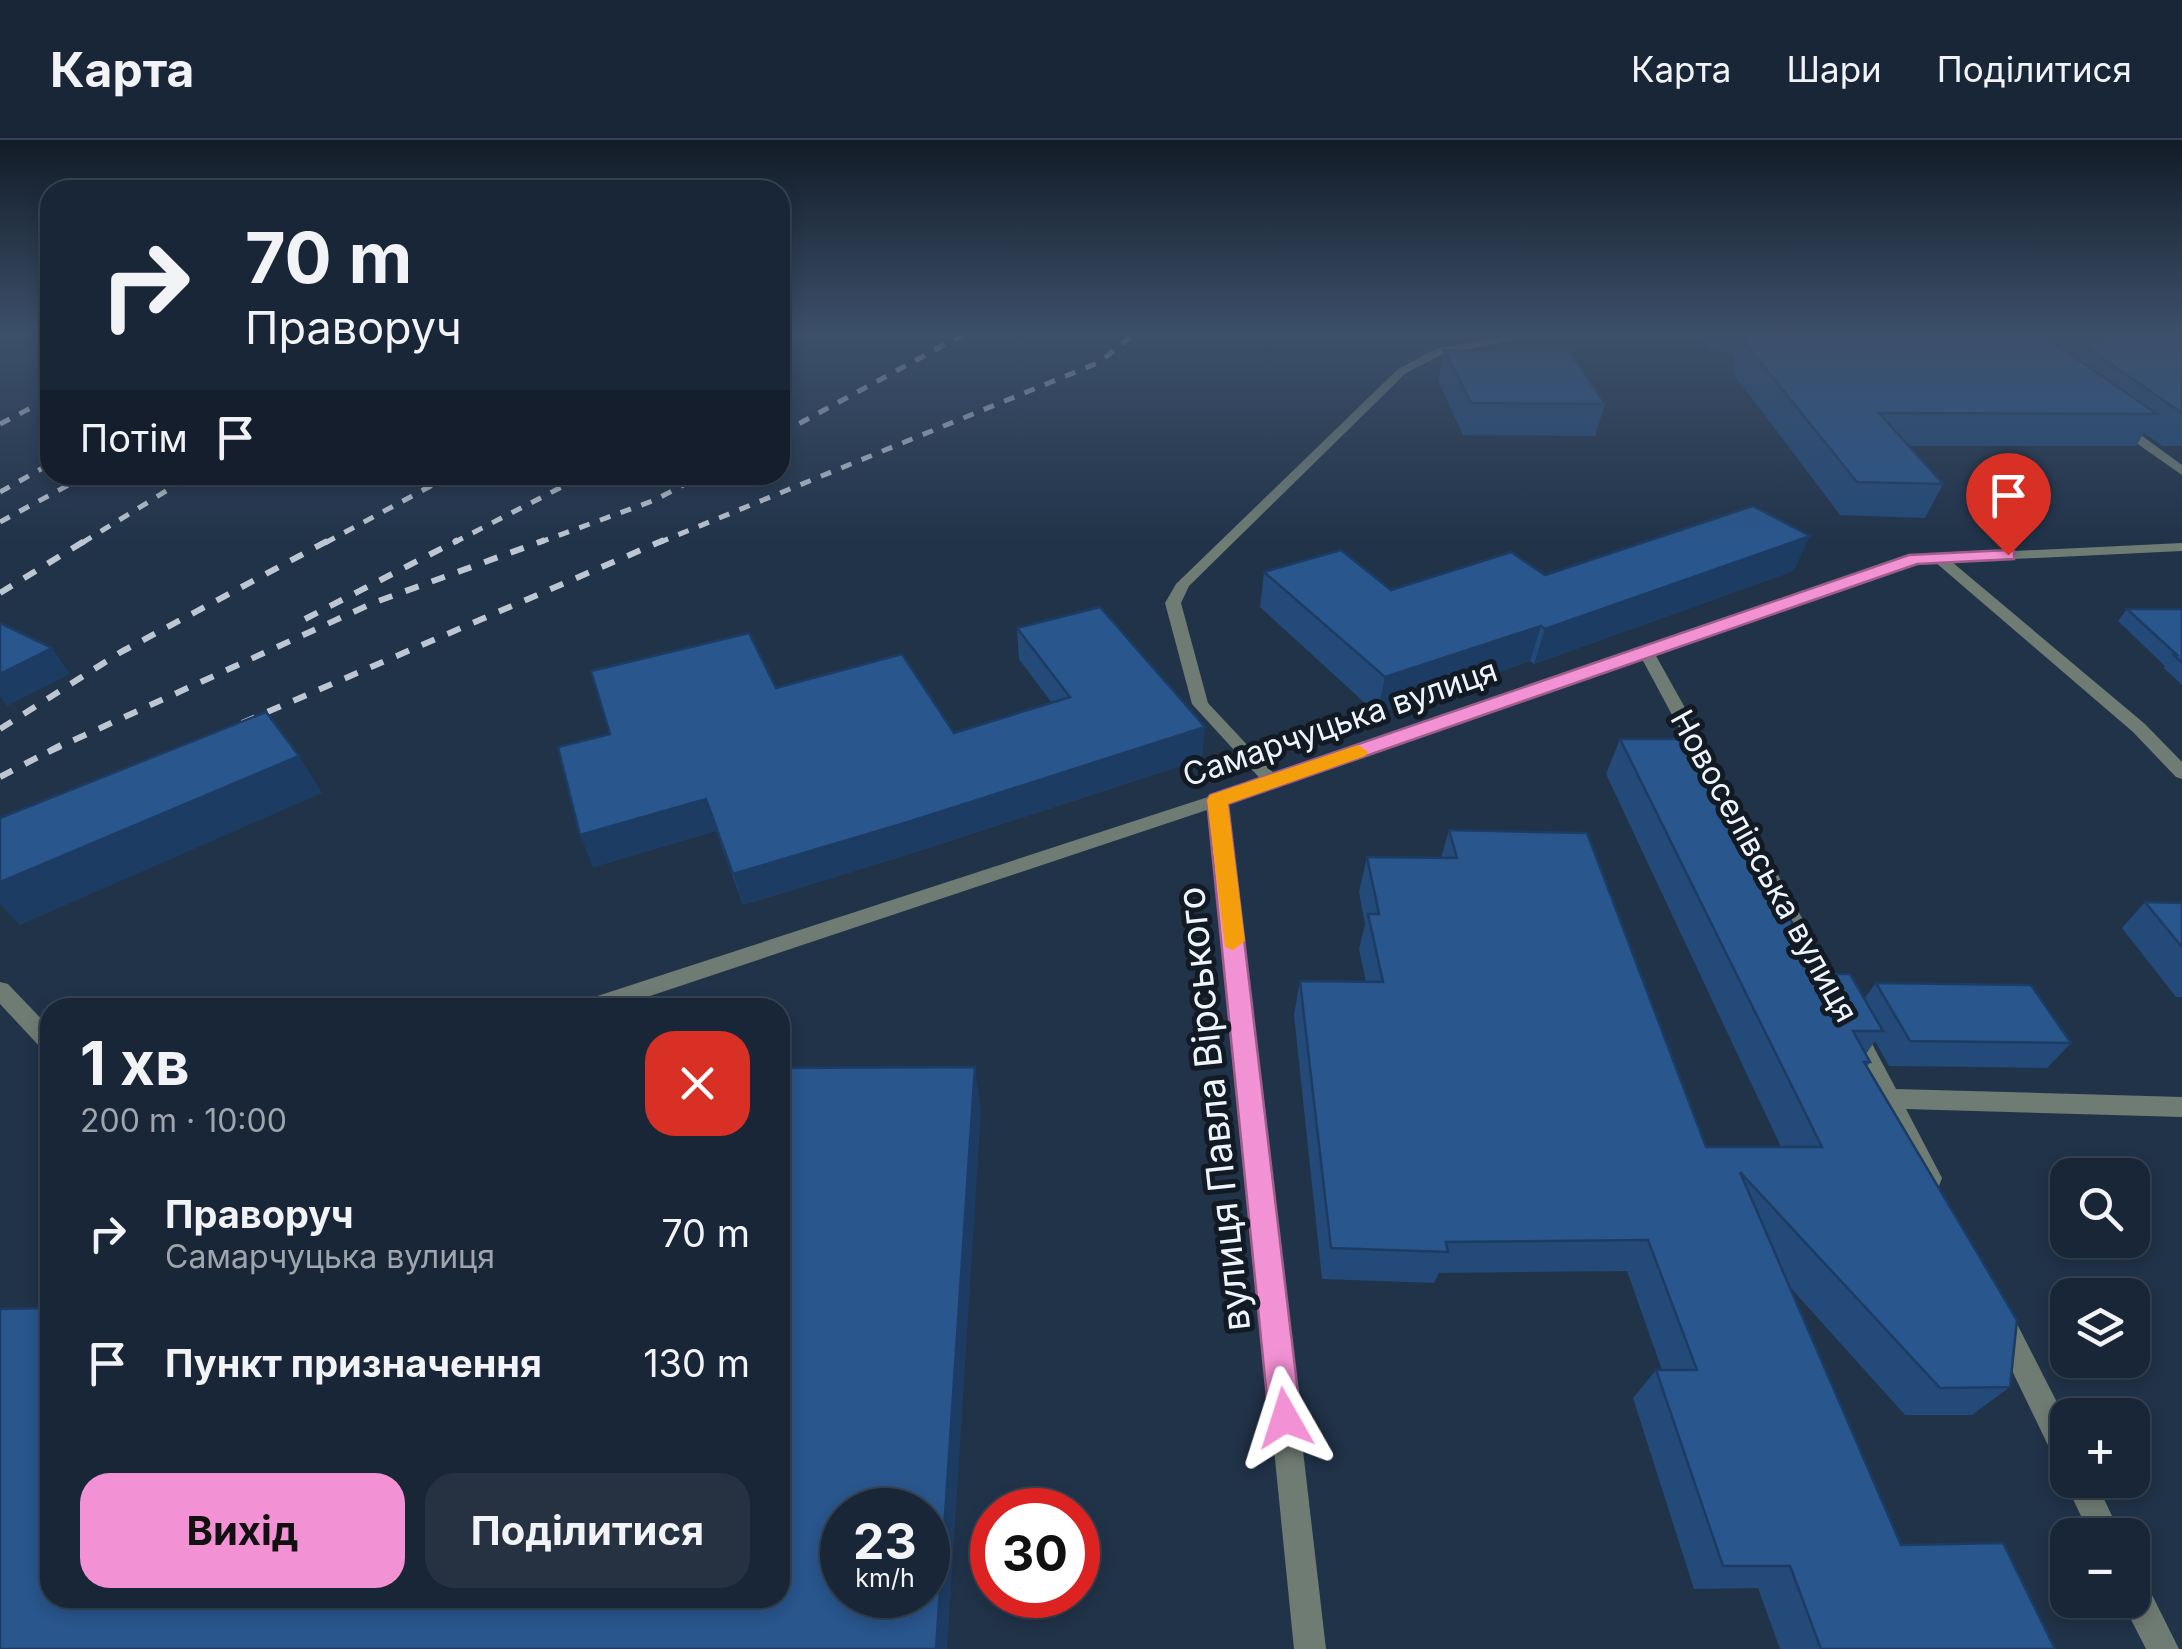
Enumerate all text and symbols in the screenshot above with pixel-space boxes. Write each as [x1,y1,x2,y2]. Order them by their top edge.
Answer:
text: Карта [50,40,194,99]
text: Карта [1631,48,1731,90]
text: Шари [1786,48,1882,90]
text: Поділитися [1937,48,2132,90]
text: 70 m [245,215,412,300]
icon: right [80,220,210,350]
text: Праворуч [245,300,462,355]
icon: arrive [208,410,263,465]
text: Потім [80,415,188,461]
pin [1966,453,2051,556]
icon: arrive [1981,468,2036,523]
street label: Самарчуцька вулиця [1178,650,1502,795]
street label: Новоселівська вулиця [1662,703,1866,1029]
street label: вулиця Павла Вірського [1167,885,1259,1333]
text: 1 хв [80,1027,189,1099]
button: close [645,1031,750,1136]
text: 200 m · 10:00 [80,1101,287,1140]
map controls [2050,1158,2150,1618]
button: search [2050,1158,2150,1258]
text: Праворуч [165,1191,354,1237]
icon: right [80,1206,135,1261]
text: 70 m [661,1210,750,1256]
text: Самарчуцька вулиця [165,1237,495,1276]
button: layers [2050,1278,2150,1378]
icon: arrive [80,1336,135,1391]
text: Пункт призначення [165,1340,542,1386]
text: 130 m [643,1340,750,1386]
position arrow [1233,1366,1337,1470]
button: + [2050,1398,2150,1498]
button: Вихід [80,1473,405,1588]
button: Поділитися [425,1473,750,1588]
speed limit sign: 30 [970,1488,1100,1618]
text: 23 [853,1511,917,1571]
button: − [2050,1518,2150,1618]
text: km/h [855,1563,915,1593]

